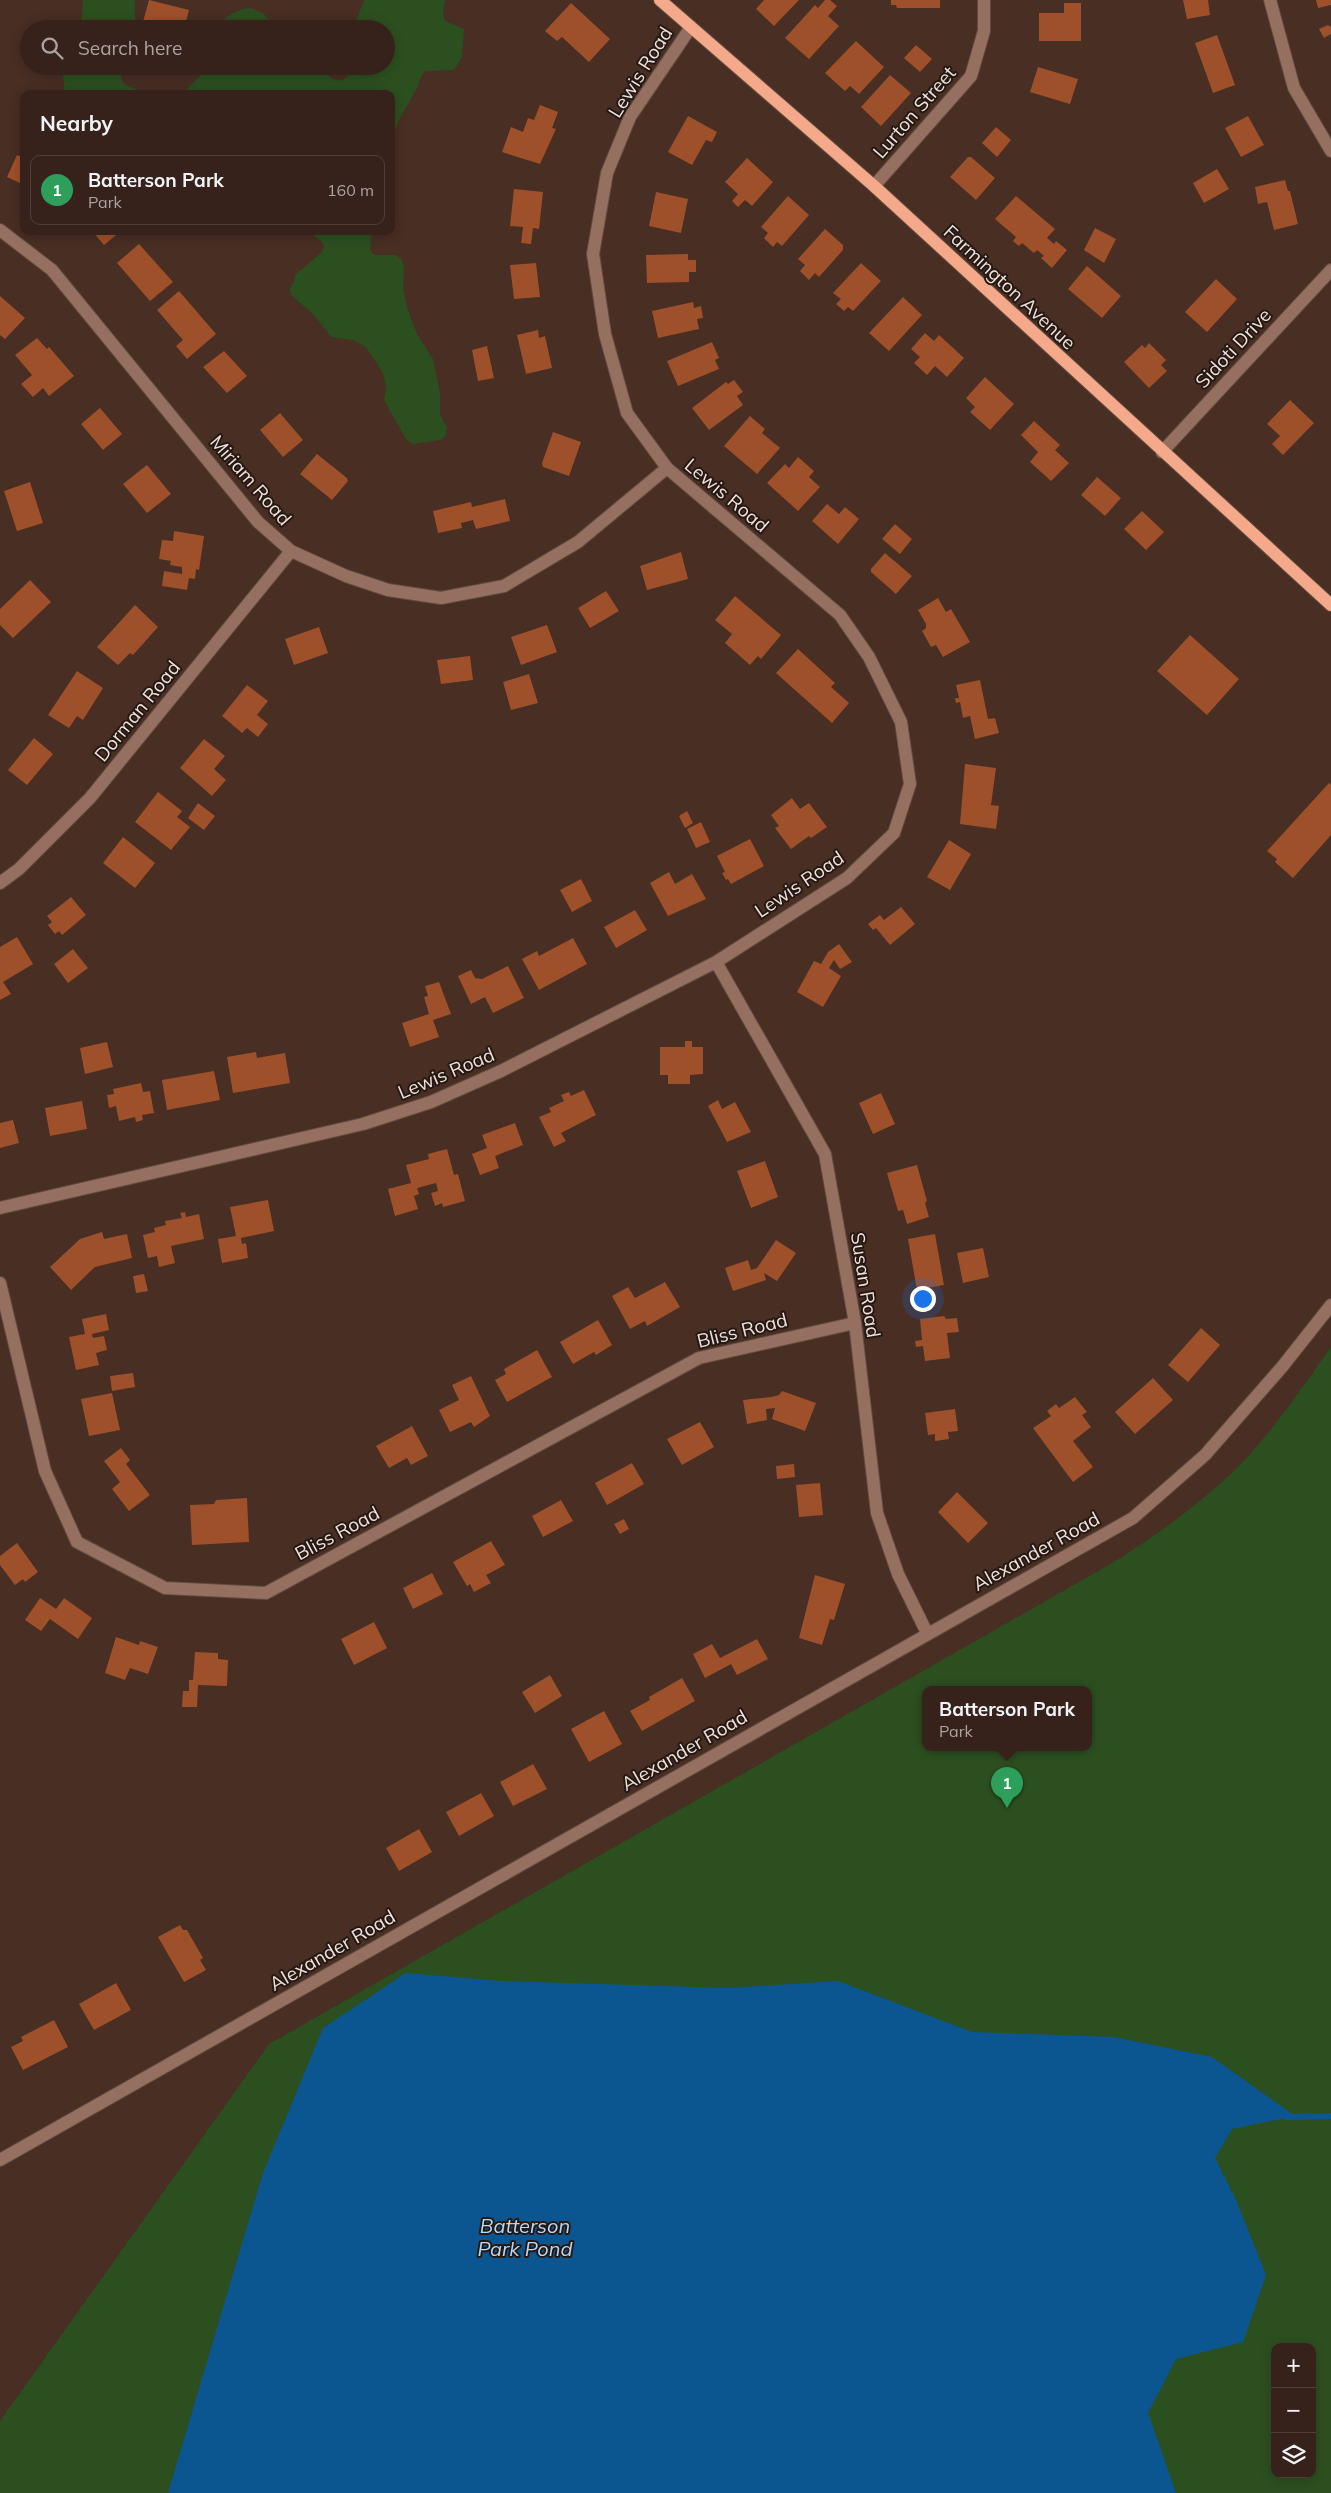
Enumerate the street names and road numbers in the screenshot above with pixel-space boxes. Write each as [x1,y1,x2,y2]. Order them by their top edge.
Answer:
street label: Lewis Road [603,22,677,122]
street label: Lurton Street [867,61,961,163]
street label: Farmington Avenue [939,220,1081,354]
street label: Sidoti Drive [1190,303,1276,393]
street label: Miriam Road [205,430,297,530]
street label: Lewis Road [680,453,774,537]
street label: Dorman Road [89,656,185,766]
street label: Lewis Road [750,845,848,923]
street label: Lewis Road [394,1042,498,1104]
street label: Susan Road [846,1231,886,1339]
street label: Bliss Road [694,1307,790,1353]
street label: Bliss Road [291,1501,383,1565]
street label: Alexander Road [968,1506,1104,1596]
street label: Alexander Road [617,1704,751,1796]
street label: Alexander Road [265,1904,399,1996]

